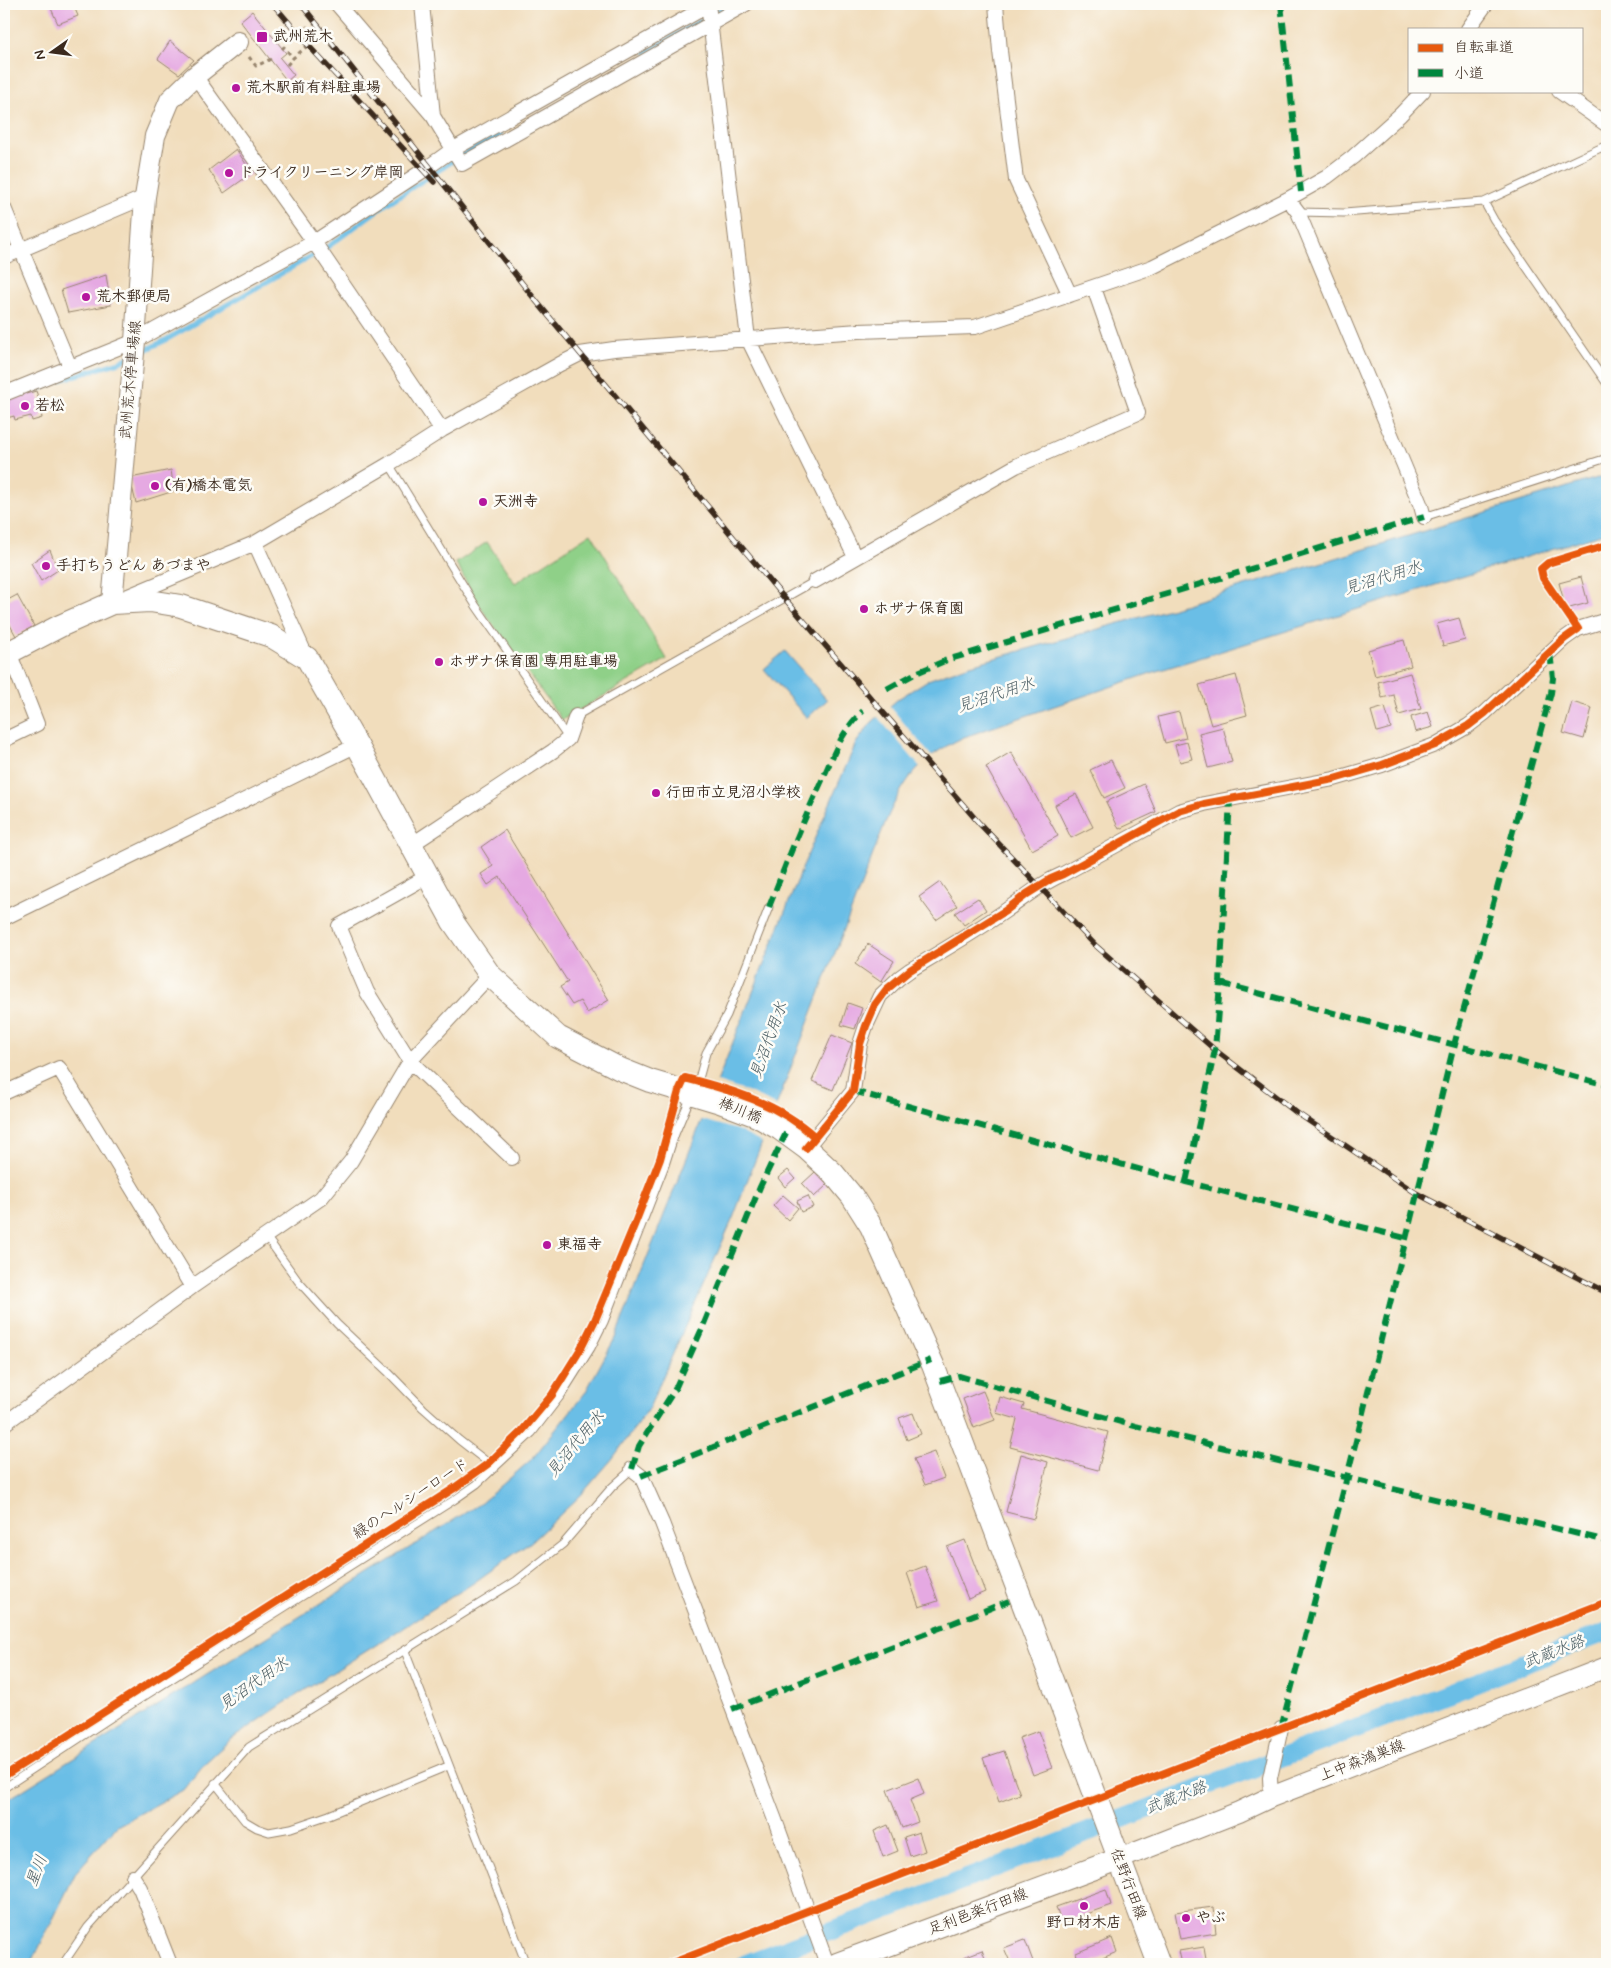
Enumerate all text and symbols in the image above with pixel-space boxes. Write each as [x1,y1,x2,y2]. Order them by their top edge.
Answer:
place label: 武州荒木 [273,27,333,47]
north arrow [28,28,78,78]
legend [1408,28,1584,92]
marker: 武州荒木 [255,30,269,44]
text: 自転車道 [1454,38,1514,58]
text: N [30,48,50,62]
text: 小道 [1454,64,1484,84]
place label: 荒木駅前有料駐車場 [246,78,381,98]
marker: 荒木駅前有料駐車場 [230,82,242,94]
place label: ドライクリーニング岸岡 [239,163,403,183]
marker: ドライクリーニング岸岡 [223,167,235,179]
place label: 荒木郵便局 [96,287,171,307]
marker: 荒木郵便局 [80,291,92,303]
street label: 武州荒木停車場線 [116,319,146,441]
place label: 若松 [35,396,65,416]
marker: 若松 [19,400,31,412]
place label: (有)橋本電気 [165,476,252,496]
marker: (有)橋本電気 [149,480,161,492]
place label: 天洲寺 [493,492,538,512]
marker: 天洲寺 [477,496,489,508]
place label: 手打ちうどん あづまや [56,556,211,576]
water label: 見沼代用水 [1342,556,1424,600]
marker: 手打ちうどん あづまや [40,560,52,572]
place label: ホザナ保育園 [874,599,964,619]
marker: ホザナ保育園 [858,603,870,615]
place label: ホザナ保育園 専用駐車場 [449,652,618,672]
marker: ホザナ保育園 専用駐車場 [433,656,445,668]
water label: 見沼代用水 [955,673,1037,717]
place label: 行田市立見沼小学校 [666,783,801,803]
marker: 行田市立見沼小学校 [650,787,662,799]
water label: 見沼代用水 [745,999,793,1081]
street label: 棒川橋 [715,1093,765,1129]
place label: 東福寺 [557,1235,602,1255]
marker: 東福寺 [541,1239,553,1251]
water label: 見沼代用水 [542,1407,610,1481]
street label: 緑のヘルシーロード [349,1454,473,1544]
water label: 武蔵水路 [1520,1630,1589,1673]
water label: 見沼代用水 [215,1652,293,1716]
street label: 上中森鴻巣線 [1316,1736,1408,1786]
water label: 武蔵水路 [1142,1776,1211,1819]
street label: 佐野行田線 [1105,1845,1151,1923]
water label: 星川 [21,1852,53,1890]
street label: 足利邑楽行田線 [925,1884,1031,1940]
marker: 野口材木店 [1078,1900,1090,1912]
place label: やぶ [1196,1908,1225,1928]
marker: やぶ [1180,1912,1192,1924]
place label: 野口材木店 [1046,1913,1122,1933]

